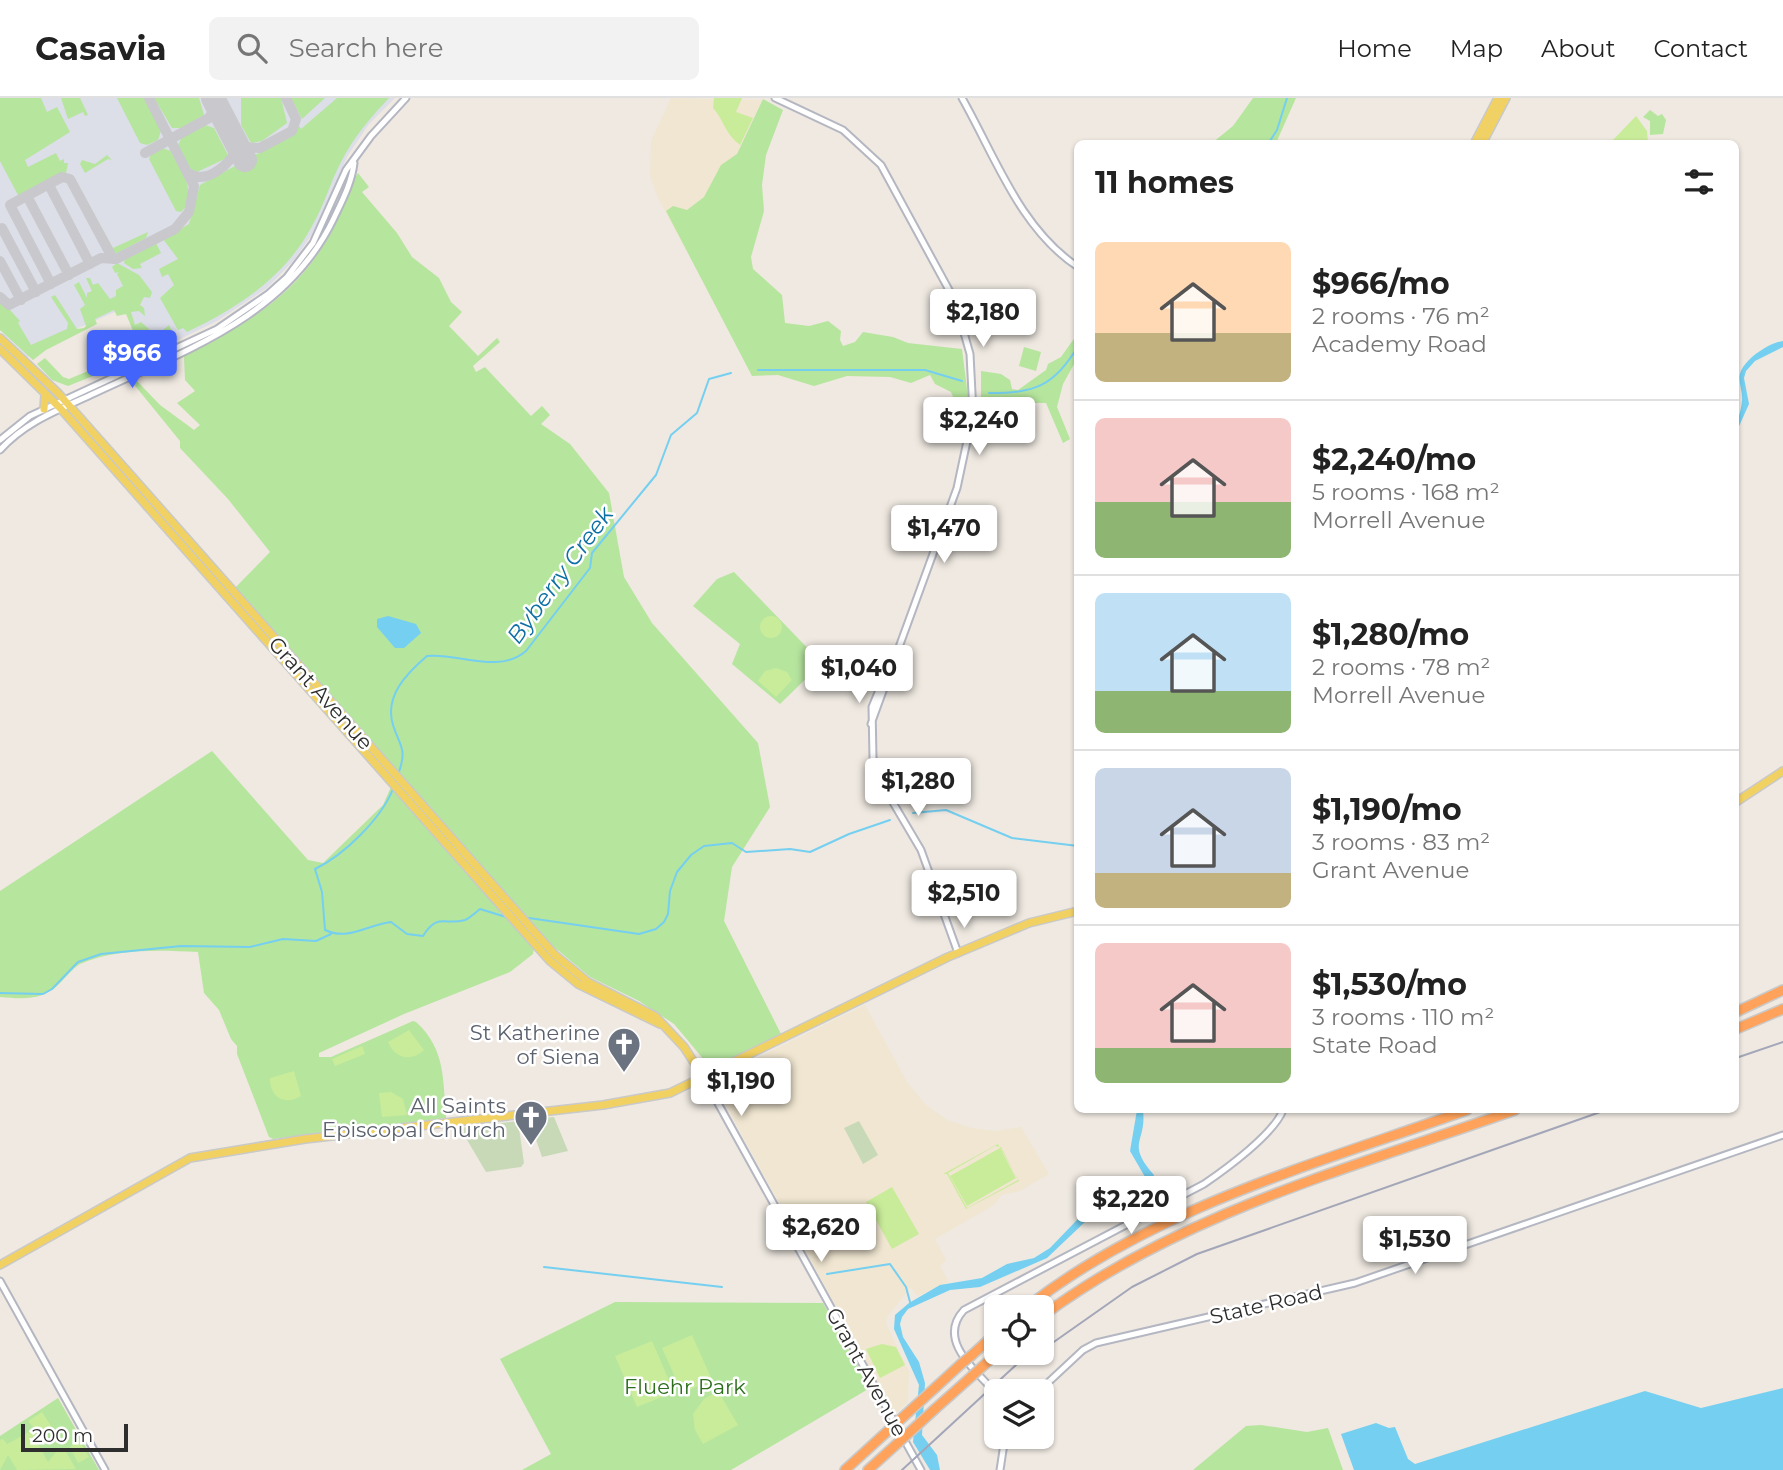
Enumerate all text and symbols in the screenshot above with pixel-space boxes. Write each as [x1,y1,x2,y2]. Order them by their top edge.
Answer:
search box [209,17,699,80]
text: Casavia [35,28,167,68]
icon: search [233,29,271,67]
text: Search here [289,32,443,64]
text: Home [1337,34,1412,63]
text: Map [1450,34,1503,63]
text: About [1541,34,1615,63]
text: Contact [1653,34,1748,63]
icon: filters [1680,163,1718,201]
text: 11 homes [1095,164,1234,201]
text: $966/mo [1312,265,1450,302]
icon: home [1151,270,1235,354]
pin: $2,180 [926,289,1040,349]
text: $2,180 [946,298,1020,326]
text: 2 rooms · 76 m² [1312,302,1490,330]
pin: $966 [91,330,173,390]
text: Academy Road [1312,330,1487,358]
text: $966 [103,339,161,367]
pin: $2,240 [922,398,1036,457]
text: $2,240 [939,406,1019,434]
text: $2,240/mo [1312,441,1476,478]
icon: home [1151,446,1235,530]
text: 5 rooms · 168 m² [1312,478,1500,506]
water label: Byberry Creek [501,500,620,649]
pin: $1,470 [887,505,1001,565]
text: Morrell Avenue [1312,506,1485,534]
text: $1,470 [907,514,981,542]
text: $1,280/mo [1312,616,1469,653]
icon: home [1151,621,1235,705]
street label: Grant Avenue [264,631,378,755]
pin: $1,040 [802,646,916,705]
text: 2 rooms · 78 m² [1312,653,1490,681]
text: $1,040 [821,654,897,682]
text: Morrell Avenue [1312,681,1485,709]
pin: $1,280 [861,758,975,818]
text: $1,280 [881,767,955,795]
text: $1,190/mo [1312,791,1462,828]
icon: home [1151,796,1235,880]
text: 3 rooms · 83 m² [1312,828,1490,856]
text: Grant Avenue [1312,856,1469,884]
pin: $2,510 [907,870,1021,930]
text: $2,510 [928,879,1000,907]
text: $1,530/mo [1312,966,1467,1003]
icon: home [1151,971,1235,1055]
text: 3 rooms · 110 m² [1312,1003,1494,1031]
place label: St Katherine of Siena [470,1020,600,1069]
church icon: St Katherine of Siena [605,1025,643,1074]
text: State Road [1312,1031,1438,1059]
pin: $1,190 [684,1058,798,1118]
text: $1,190 [707,1067,775,1095]
place label: All Saints Episcopal Church [322,1093,506,1142]
church icon: All Saints Episcopal Church [512,1098,550,1147]
pin: $2,220 [1074,1176,1188,1236]
text: $2,220 [1092,1185,1170,1213]
pin: $2,620 [764,1204,878,1264]
text: $2,620 [782,1213,860,1241]
pin: $1,530 [1358,1216,1472,1276]
text: $1,530 [1379,1225,1451,1253]
street label: State Road [1207,1279,1325,1329]
map controls [984,1295,1054,1449]
button: locate [984,1295,1054,1365]
street label: Grant Avenue [821,1303,913,1441]
park label: Fluehr Park [624,1374,746,1399]
button: layers [984,1379,1054,1449]
scale bar [21,1421,128,1453]
text: 200 m [32,1424,93,1447]

